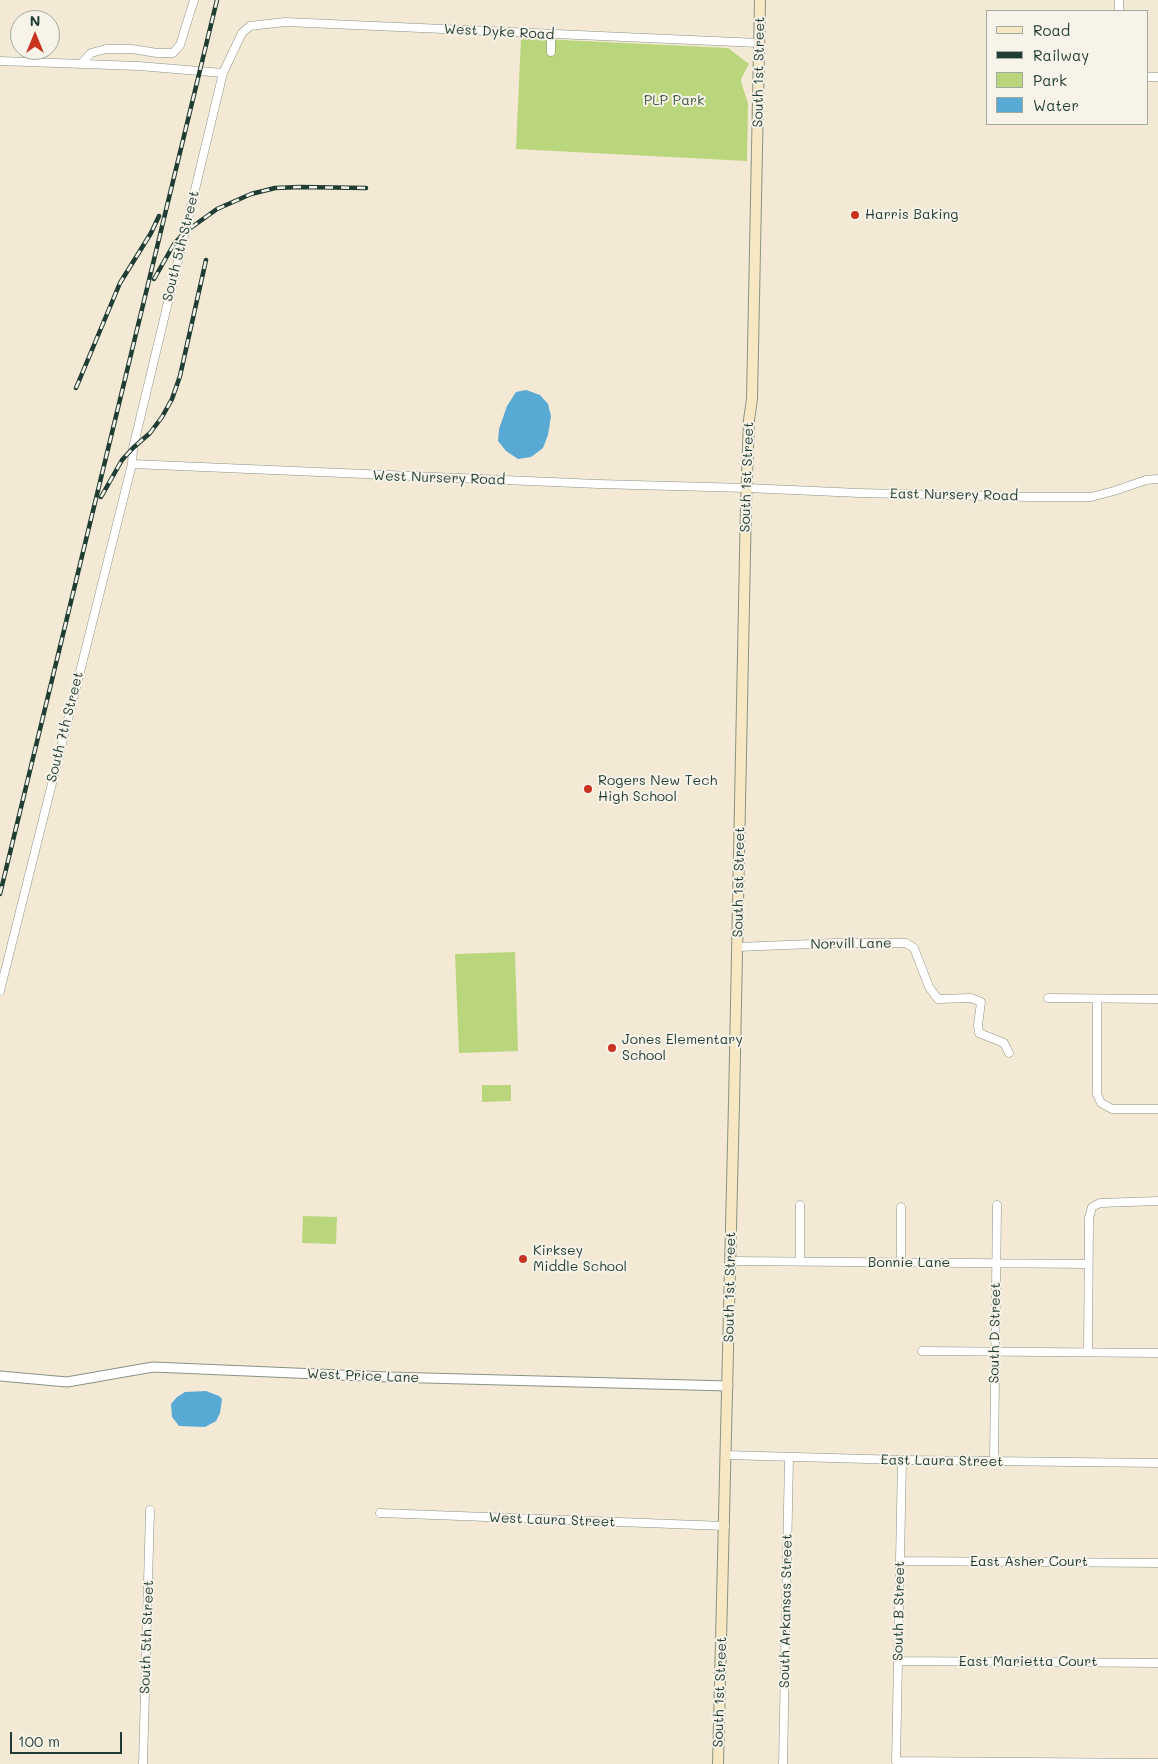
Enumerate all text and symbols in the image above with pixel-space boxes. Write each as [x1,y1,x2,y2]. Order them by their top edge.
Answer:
north arrow [10,10,60,60]
legend [986,10,1148,125]
text: N [30,11,40,30]
street label: South 1st Street [750,17,768,127]
text: Road [1033,20,1070,40]
street label: West Dyke Road [443,21,555,43]
text: Railway [1033,45,1089,65]
text: Park [1033,70,1067,90]
park label: PLP Park [644,93,704,109]
text: Water [1033,95,1079,115]
street label: South 5th Street [159,189,203,303]
place label: Harris Baking [865,207,958,223]
marker: Harris Baking [849,209,861,221]
street label: South 1st Street [737,421,757,533]
street label: West Nursery Road [372,467,506,489]
street label: East Nursery Road [890,485,1018,505]
street label: South 7th Street [43,670,87,784]
place label: Rogers New Tech High School [598,773,717,806]
marker: Rogers New Tech High School [582,783,594,795]
street label: South 1st Street [730,827,748,937]
street label: Norvill Lane [810,935,892,953]
place label: Jones Elementary School [622,1032,743,1064]
marker: Jones Elementary School [606,1042,618,1054]
street label: South 1st Street [721,1232,739,1342]
place label: Kirksey Middle School [533,1243,627,1276]
marker: Kirksey Middle School [517,1253,529,1265]
street label: Bonnie Lane [868,1255,950,1271]
street label: South D Street [986,1282,1004,1384]
street label: West Price Lane [307,1366,419,1386]
street label: East Laura Street [881,1452,1003,1470]
street label: West Laura Street [488,1509,616,1531]
street label: South Arkansas Street [776,1534,796,1688]
street label: East Asher Court [970,1554,1088,1570]
street label: South B Street [890,1561,908,1661]
street label: South 5th Street [137,1580,157,1694]
street label: South 1st Street [710,1636,730,1748]
street label: East Marietta Court [959,1654,1097,1670]
scale bar [12,1722,125,1754]
text: 100 m [18,1731,60,1751]

